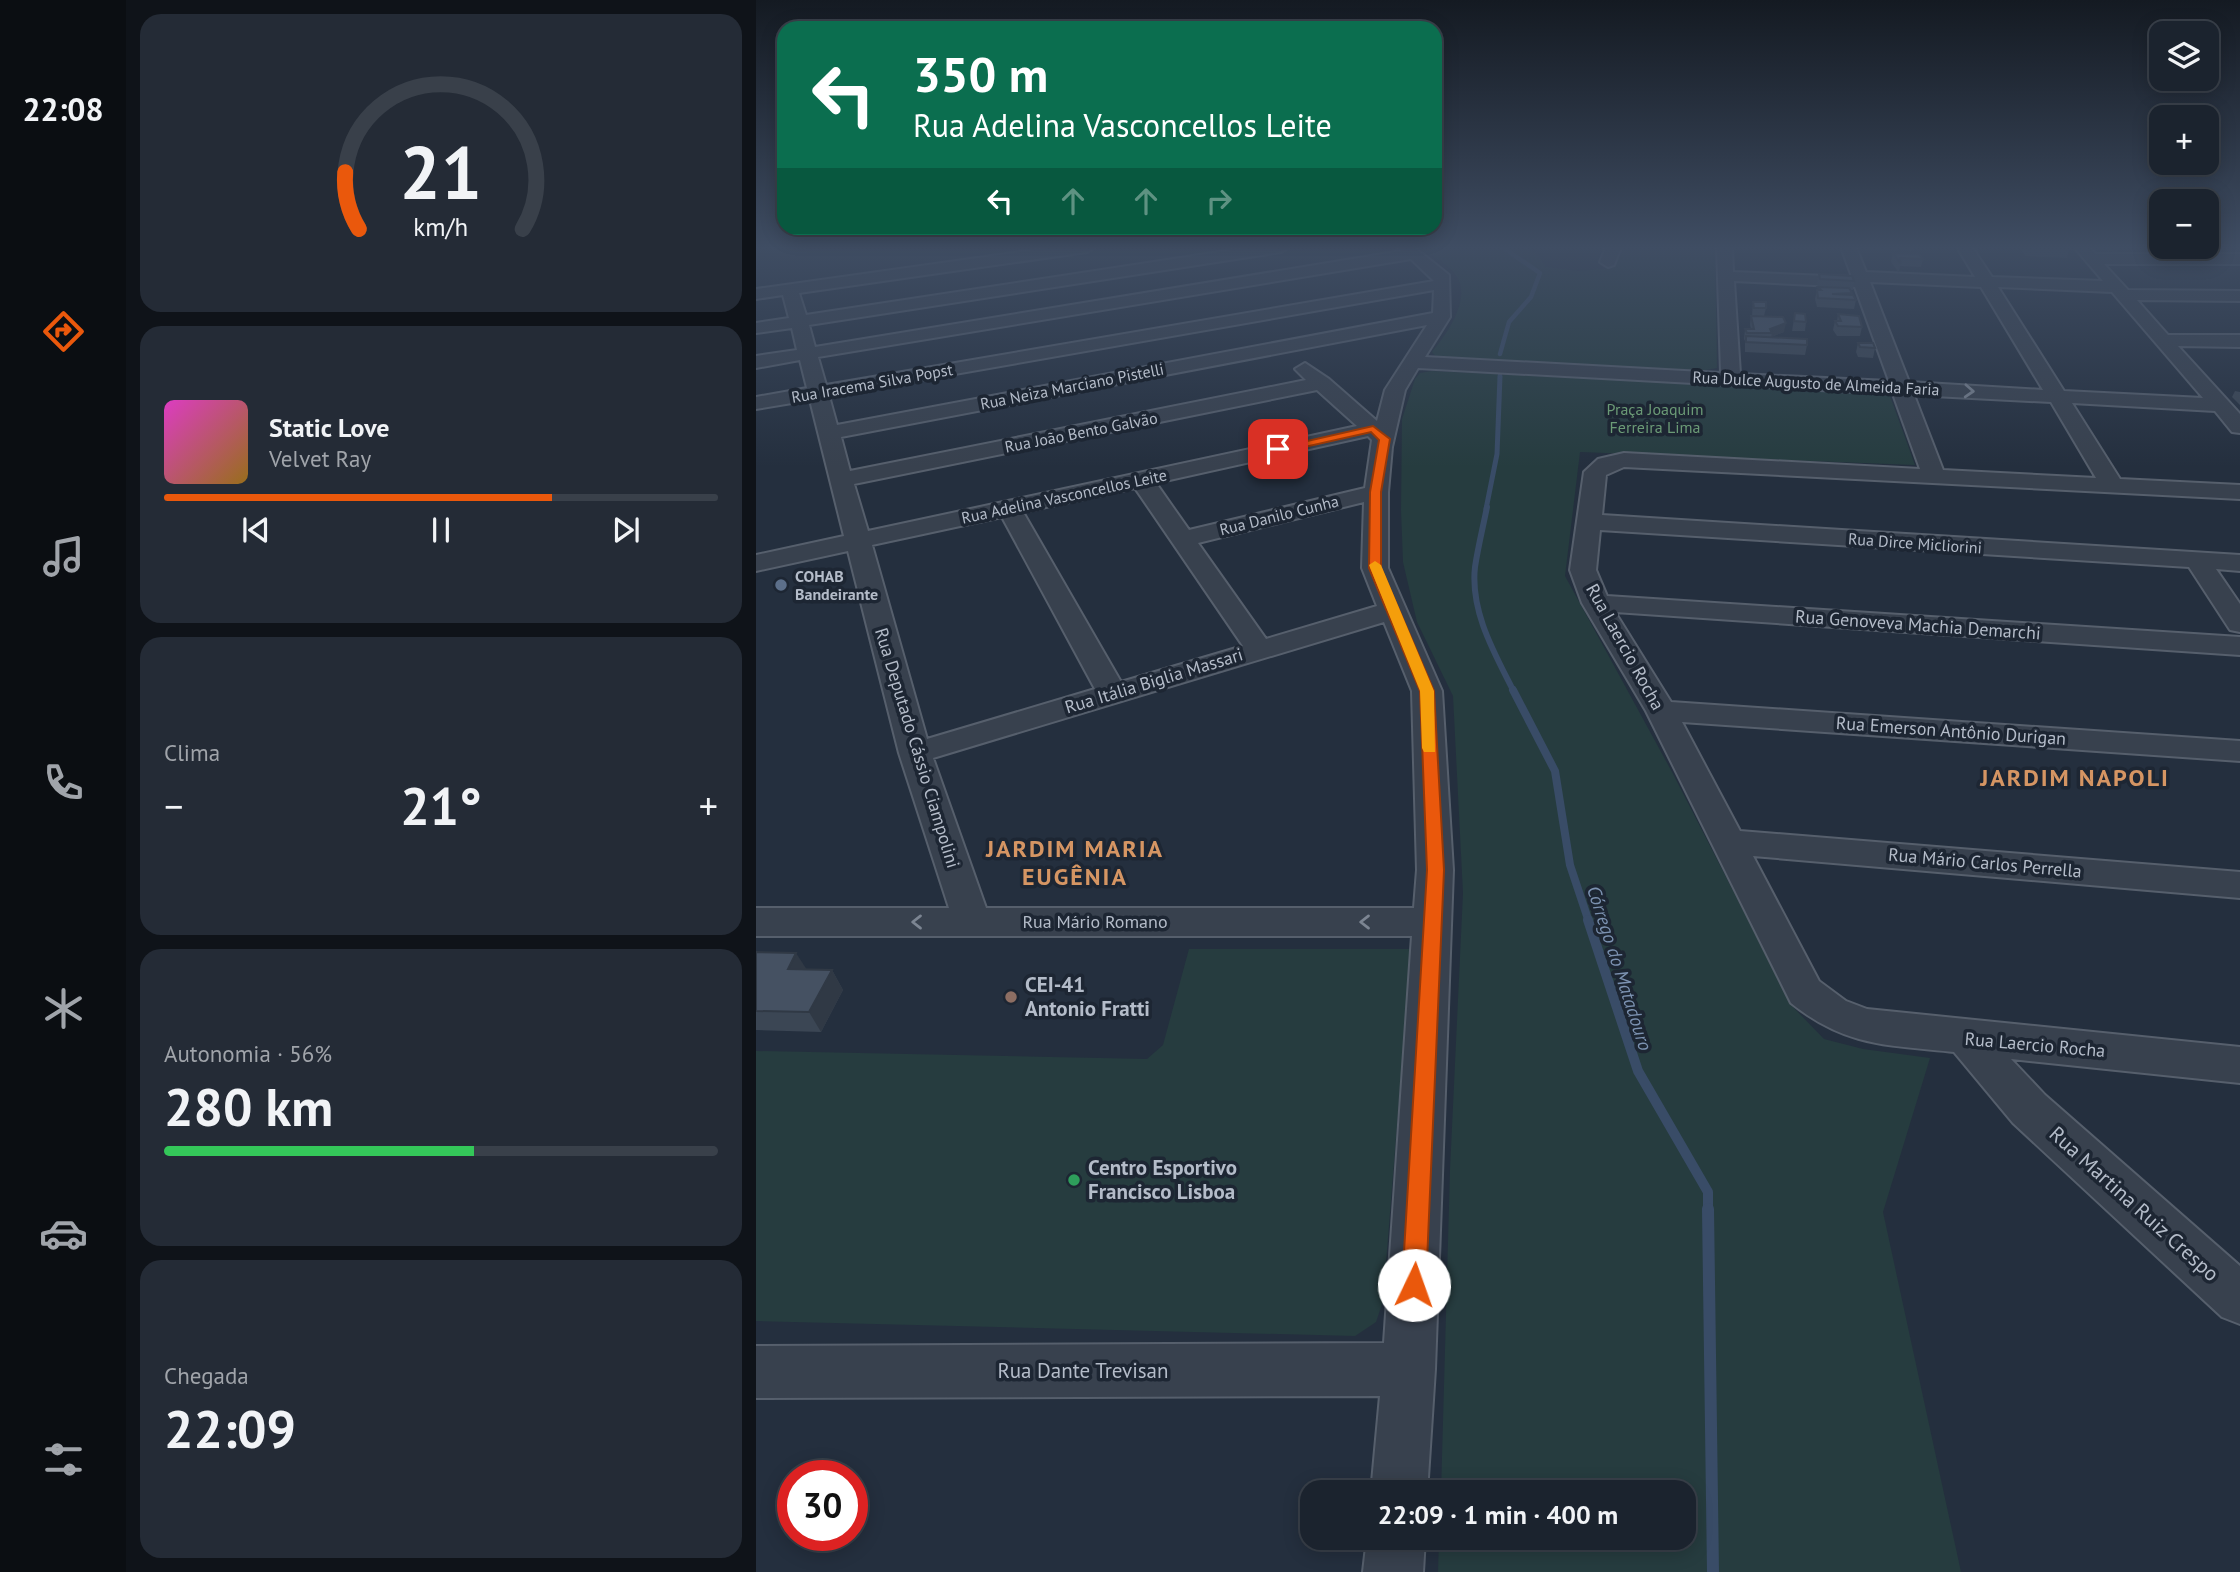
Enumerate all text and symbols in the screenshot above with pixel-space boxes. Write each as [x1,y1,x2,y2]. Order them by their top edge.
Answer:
map controls [2149,21,2219,259]
button: layers [2149,21,2219,91]
text: 350 m [913,42,1048,106]
icon: left [798,49,889,140]
text: 22:08 [22,88,104,130]
text: Rua Adelina Vasconcellos Leite [913,104,1332,146]
button: + [2149,105,2219,175]
text: 21 [400,125,482,219]
icon: left [981,182,1019,220]
icon: ahead [1054,182,1092,220]
icon: ahead [1127,182,1165,220]
icon: right [1200,182,1238,220]
button: − [2149,189,2219,259]
text: km/h [414,211,468,243]
icon: directions [39,307,88,356]
street label: Rua Neiza Marciano Pistelli [978,358,1166,414]
street label: Rua Iracema Silva Popst [790,359,955,407]
street label: Rua Dulce Augusto de Almeida Faria [1692,367,1940,399]
one-way arrow [1964,384,1975,399]
park label: Praça Joaquim Ferreira Lima [1607,399,1703,437]
street label: Rua João Bento Galvão [1003,407,1159,457]
text: Static Love [269,411,390,444]
pin [1248,419,1308,479]
icon: arrive [1259,430,1297,468]
text: Velvet Ray [269,444,371,473]
street label: Rua Adelina Vasconcellos Leite [960,464,1168,528]
street label: Rua Danilo Cunha [1217,491,1341,539]
icon: previous [237,511,275,549]
icon: pause [422,511,460,549]
icon: next [607,511,645,549]
street label: Rua Dirce Micliorini [1847,528,1983,558]
icon: music [39,532,88,581]
place label: COHAB Bandeirante [795,566,878,604]
marker: COHAB Bandeirante [773,577,789,593]
street label: Rua Laercio Rocha [1581,580,1670,714]
street label: Rua Genoveva Machia Demarchi [1794,604,2042,645]
street label: Rua Deputado Cássio Ciampolini [870,625,965,871]
street label: Rua Itália Biglia Massari [1062,642,1246,719]
street label: Rua Emerson Antônio Durigan [1835,711,2067,750]
text: Clima [164,738,220,767]
icon: phone [39,758,88,807]
district label: JARDIM NAPOLI [1979,762,2170,793]
text: 21° [400,772,482,839]
text: − [164,781,183,830]
text: + [699,781,718,830]
district label: JARDIM MARIA EUGÊNIA [985,833,1164,892]
street label: Rua Mário Carlos Perrella [1887,843,2083,882]
water label: Córrego do Matadouro [1582,883,1658,1053]
street label: Rua Mário Romano [1022,910,1168,933]
one-way arrow [911,914,922,930]
one-way arrow [1359,914,1370,930]
place label: CEI-41 Antonio Fratti [1025,971,1150,1022]
icon: climate [39,984,88,1033]
marker: CEI-41 Antonio Fratti [1003,989,1019,1005]
street label: Rua Laercio Rocha [1964,1027,2106,1062]
text: Autonomia · 56% [164,1039,332,1068]
text: 280 km [164,1073,333,1140]
street label: Rua Martina Ruiz Crespo [2044,1120,2225,1287]
place label: Centro Esportivo Francisco Lisboa [1088,1154,1237,1205]
marker: Centro Esportivo Francisco Lisboa [1066,1172,1082,1188]
icon: car [39,1209,88,1258]
position arrow [1377,1248,1451,1322]
street label: Rua Dante Trevisan [997,1357,1169,1384]
text: Chegada [164,1361,249,1390]
text: 22:09 [164,1395,296,1462]
icon: filters [39,1435,88,1484]
speed limit sign: 30 [777,1460,868,1551]
text: 22:09 · 1 min · 400 m [1378,1498,1618,1531]

